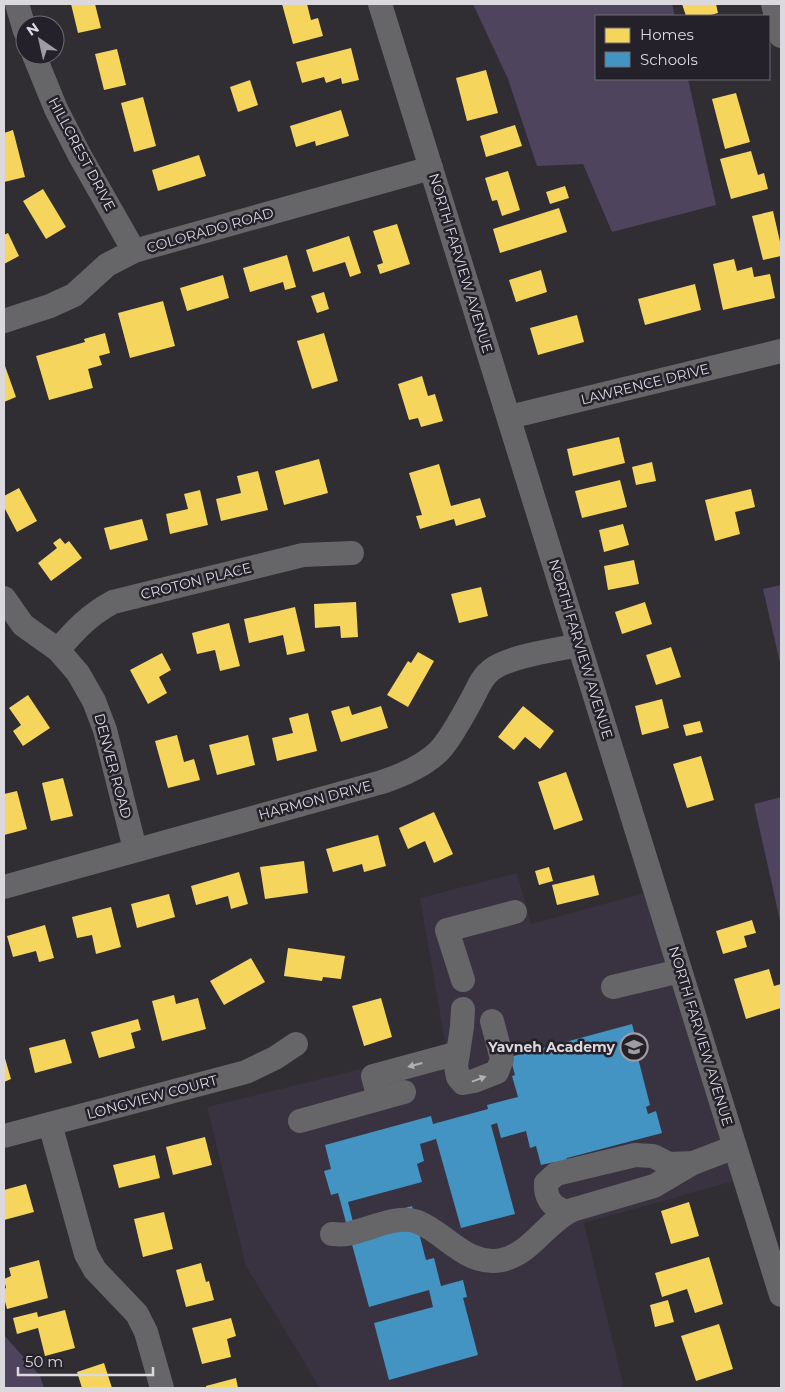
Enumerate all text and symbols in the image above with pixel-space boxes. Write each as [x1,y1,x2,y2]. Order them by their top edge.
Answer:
north arrow [15,15,65,65]
legend [595,15,770,80]
text: N [23,19,42,40]
text: Homes [640,25,694,44]
text: Schools [640,50,698,69]
street label: HILLCREST DRIVE [44,94,120,214]
street label: NORTH FARVIEW AVENUE [425,171,497,355]
street label: COLORADO ROAD [144,203,276,257]
street label: LAWRENCE DRIVE [579,359,711,409]
street label: NORTH FARVIEW AVENUE [545,557,617,741]
street label: CROTON PLACE [139,559,253,603]
street label: DENVER ROAD [90,711,136,821]
street label: HARMON DRIVE [256,776,374,824]
street label: NORTH FARVIEW AVENUE [665,944,737,1128]
school or university icon: Yavneh Academy [619,1032,649,1062]
place label: Yavneh Academy [487,1038,616,1056]
one-way arrow [408,1061,423,1069]
street label: LONGVIEW COURT [85,1071,219,1123]
one-way arrow [472,1075,487,1083]
scale bar [18,1344,152,1376]
text: 50 m [25,1352,63,1371]

